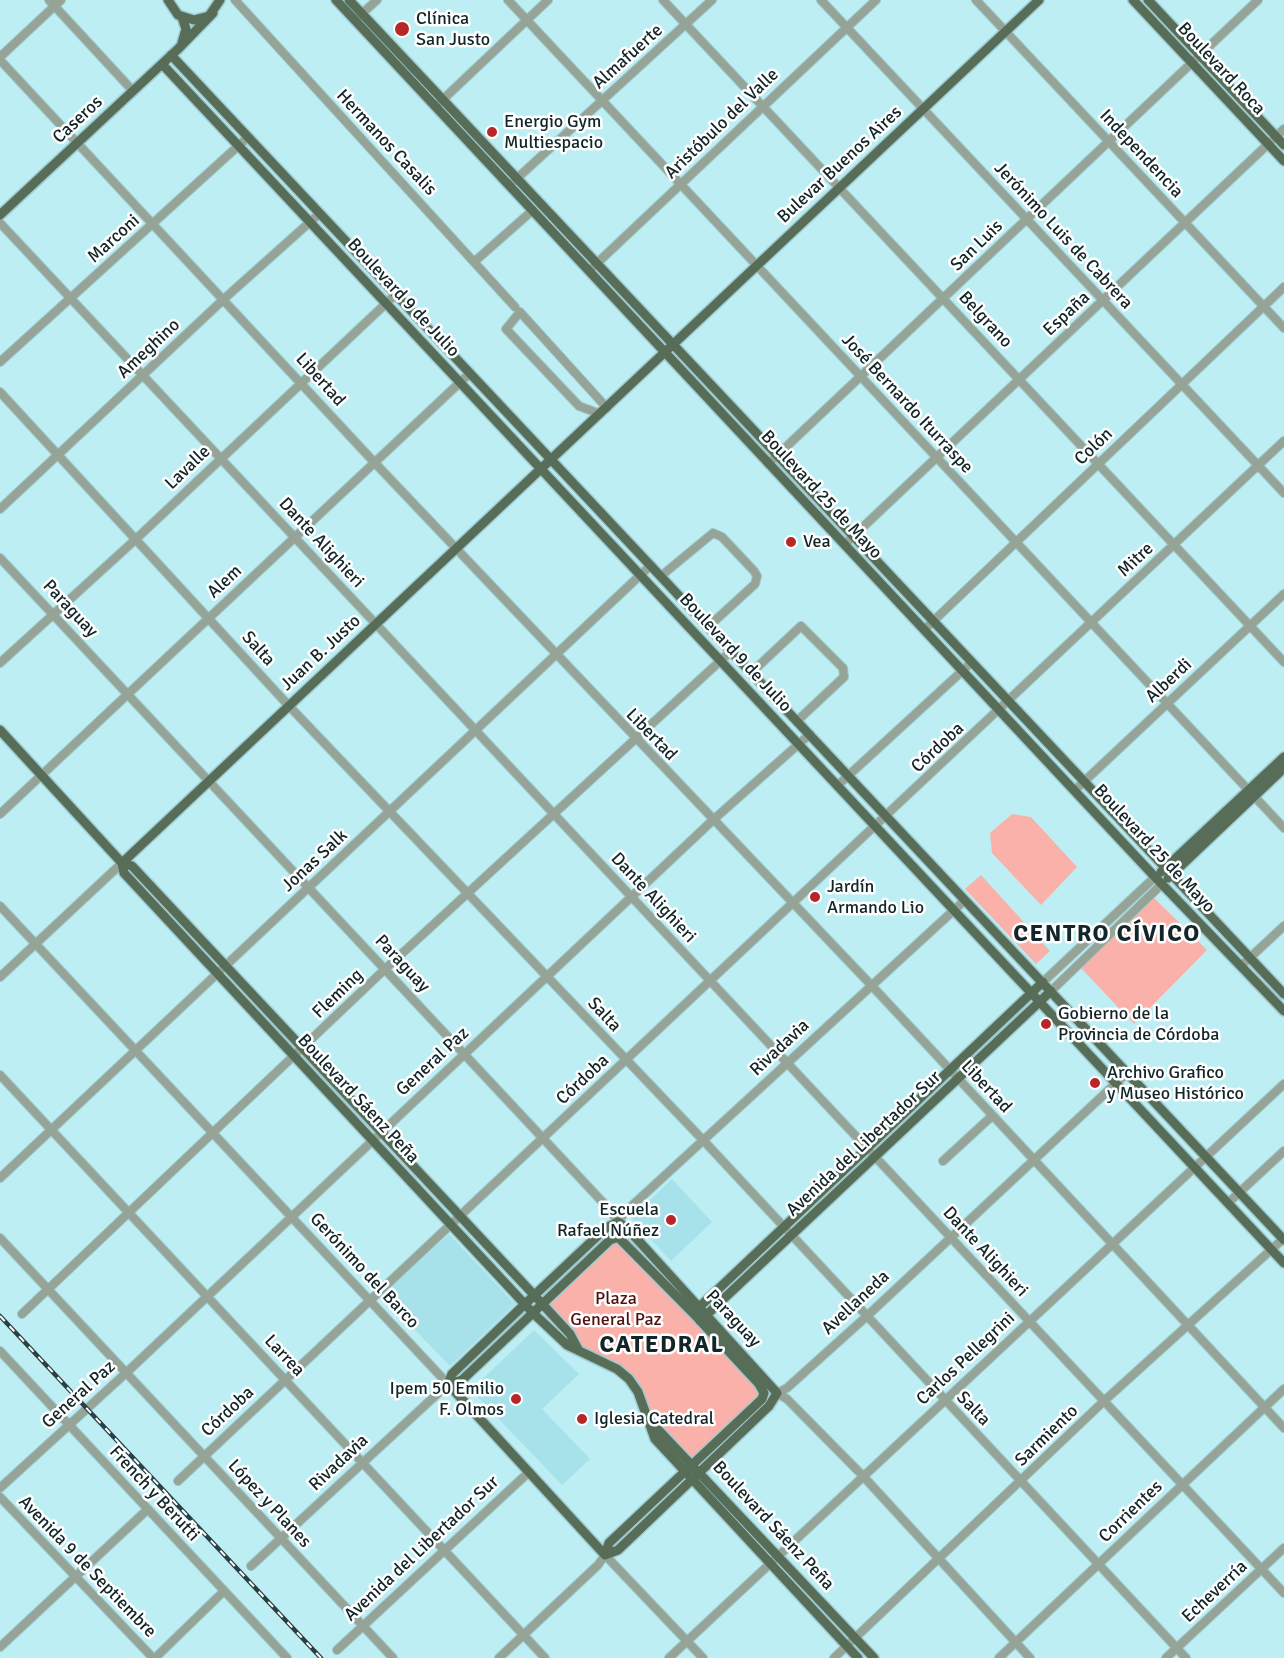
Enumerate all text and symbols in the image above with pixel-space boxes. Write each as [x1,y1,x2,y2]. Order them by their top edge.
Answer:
place label: Clínica San Justo [416,8,490,50]
street label: Boulevard Roca [1173,18,1269,120]
marker: Clínica San Justo [393,20,411,38]
street label: Almafuerte [589,20,667,94]
street label: Aristóbulo del Valle [661,64,783,184]
street label: Hermanos Casalis [331,86,441,200]
street label: Caseros [49,92,107,148]
street label: Bulevar Buenos Aires [773,102,907,228]
street label: Independencia [1095,105,1187,203]
place label: Energio Gym Multiespacio [504,111,603,154]
marker: Energio Gym Multiespacio [485,125,499,139]
street label: Jerónimo Luis de Cabrera [989,158,1137,314]
street label: Marconi [84,210,144,268]
street label: San Luis [946,216,1008,276]
street label: Boulevard 9 de Julio [342,234,464,362]
street label: Belgrano [953,287,1017,353]
street label: España [1039,287,1095,341]
street label: Ameghino [113,315,185,383]
street label: José Bernardo Iturraspe [837,330,977,478]
street label: Libertad [290,349,350,411]
street label: Colón [1071,424,1117,470]
street label: Boulevard 25 de Mayo [756,426,886,564]
street label: Lavalle [161,441,215,495]
street label: Dante Alighieri [274,493,368,593]
place label: Vea [803,531,831,553]
marker: Vea [784,535,798,549]
street label: Mitre [1114,538,1158,582]
street label: Alem [203,561,247,603]
street label: Paraguay [38,576,102,642]
street label: Boulevard 9 de Julio [674,589,796,717]
street label: Juan B. Justo [276,610,366,696]
street label: Salta [237,627,279,671]
street label: Alberdi [1141,654,1197,708]
street label: Libertad [621,704,681,766]
street label: Córdoba [907,718,969,778]
street label: Boulevard 25 de Mayo [1089,780,1219,918]
street label: Jonas Salk [278,825,352,897]
street label: Dante Alighieri [606,848,700,948]
place label: Jardín Armando Lio [827,876,924,918]
marker: Jardín Armando Lio [808,890,822,904]
district label: CENTRO CÍVICO [1013,921,1201,949]
street label: Paraguay [370,931,434,997]
street label: Fleming [308,965,368,1023]
street label: Salta [583,993,625,1037]
place label: Gobierno de la Provincia de Córdoba [1058,1003,1219,1046]
street label: Rivadavia [746,1015,814,1081]
marker: Gobierno de la Provincia de Córdoba [1039,1017,1053,1031]
street label: General Paz [392,1023,474,1101]
street label: Boulevard Sáenz Peña [293,1030,423,1168]
street label: Córdoba [552,1050,614,1110]
street label: Libertad [956,1056,1016,1118]
place label: Archivo Grafico y Museo Histórico [1107,1062,1244,1104]
street label: Avenida del Libertador Sur [782,1067,946,1221]
marker: Archivo Grafico y Museo Histórico [1088,1076,1102,1090]
place label: Escuela Rafael Núñez [557,1199,659,1242]
street label: Dante Alighieri [938,1202,1032,1302]
street label: Gerónimo del Barco [305,1209,423,1333]
marker: Escuela Rafael Núñez [664,1213,678,1227]
street label: Avellaneda [818,1266,894,1340]
street label: Paraguay [701,1286,765,1352]
park label: Plaza General Paz [570,1288,662,1330]
street label: Carlos Pellegrini [912,1308,1020,1410]
street label: Larrea [259,1331,309,1381]
district label: CATEDRAL [599,1332,725,1360]
street label: General Paz [38,1356,120,1434]
place label: Ipem 50 Emilio F. Olmos [390,1378,504,1420]
street label: Córdoba [197,1382,259,1442]
street label: Salta [951,1387,995,1431]
marker: Ipem 50 Emilio F. Olmos [509,1392,523,1406]
street label: Sarmiento [1011,1401,1083,1471]
place label: Iglesia Catedral [594,1408,714,1430]
marker: Iglesia Catedral [575,1412,589,1426]
street label: Rivadavia [305,1430,373,1496]
street label: French y Berutti [104,1442,204,1546]
street label: López y Planes [223,1455,315,1553]
street label: Boulevard Sáenz Peña [708,1457,838,1595]
street label: Avenida del Libertador Sur [340,1472,504,1626]
street label: Corrientes [1095,1476,1167,1548]
street label: Avenida 9 de Septiembre [14,1491,160,1643]
street label: Echeverría [1178,1556,1252,1628]

